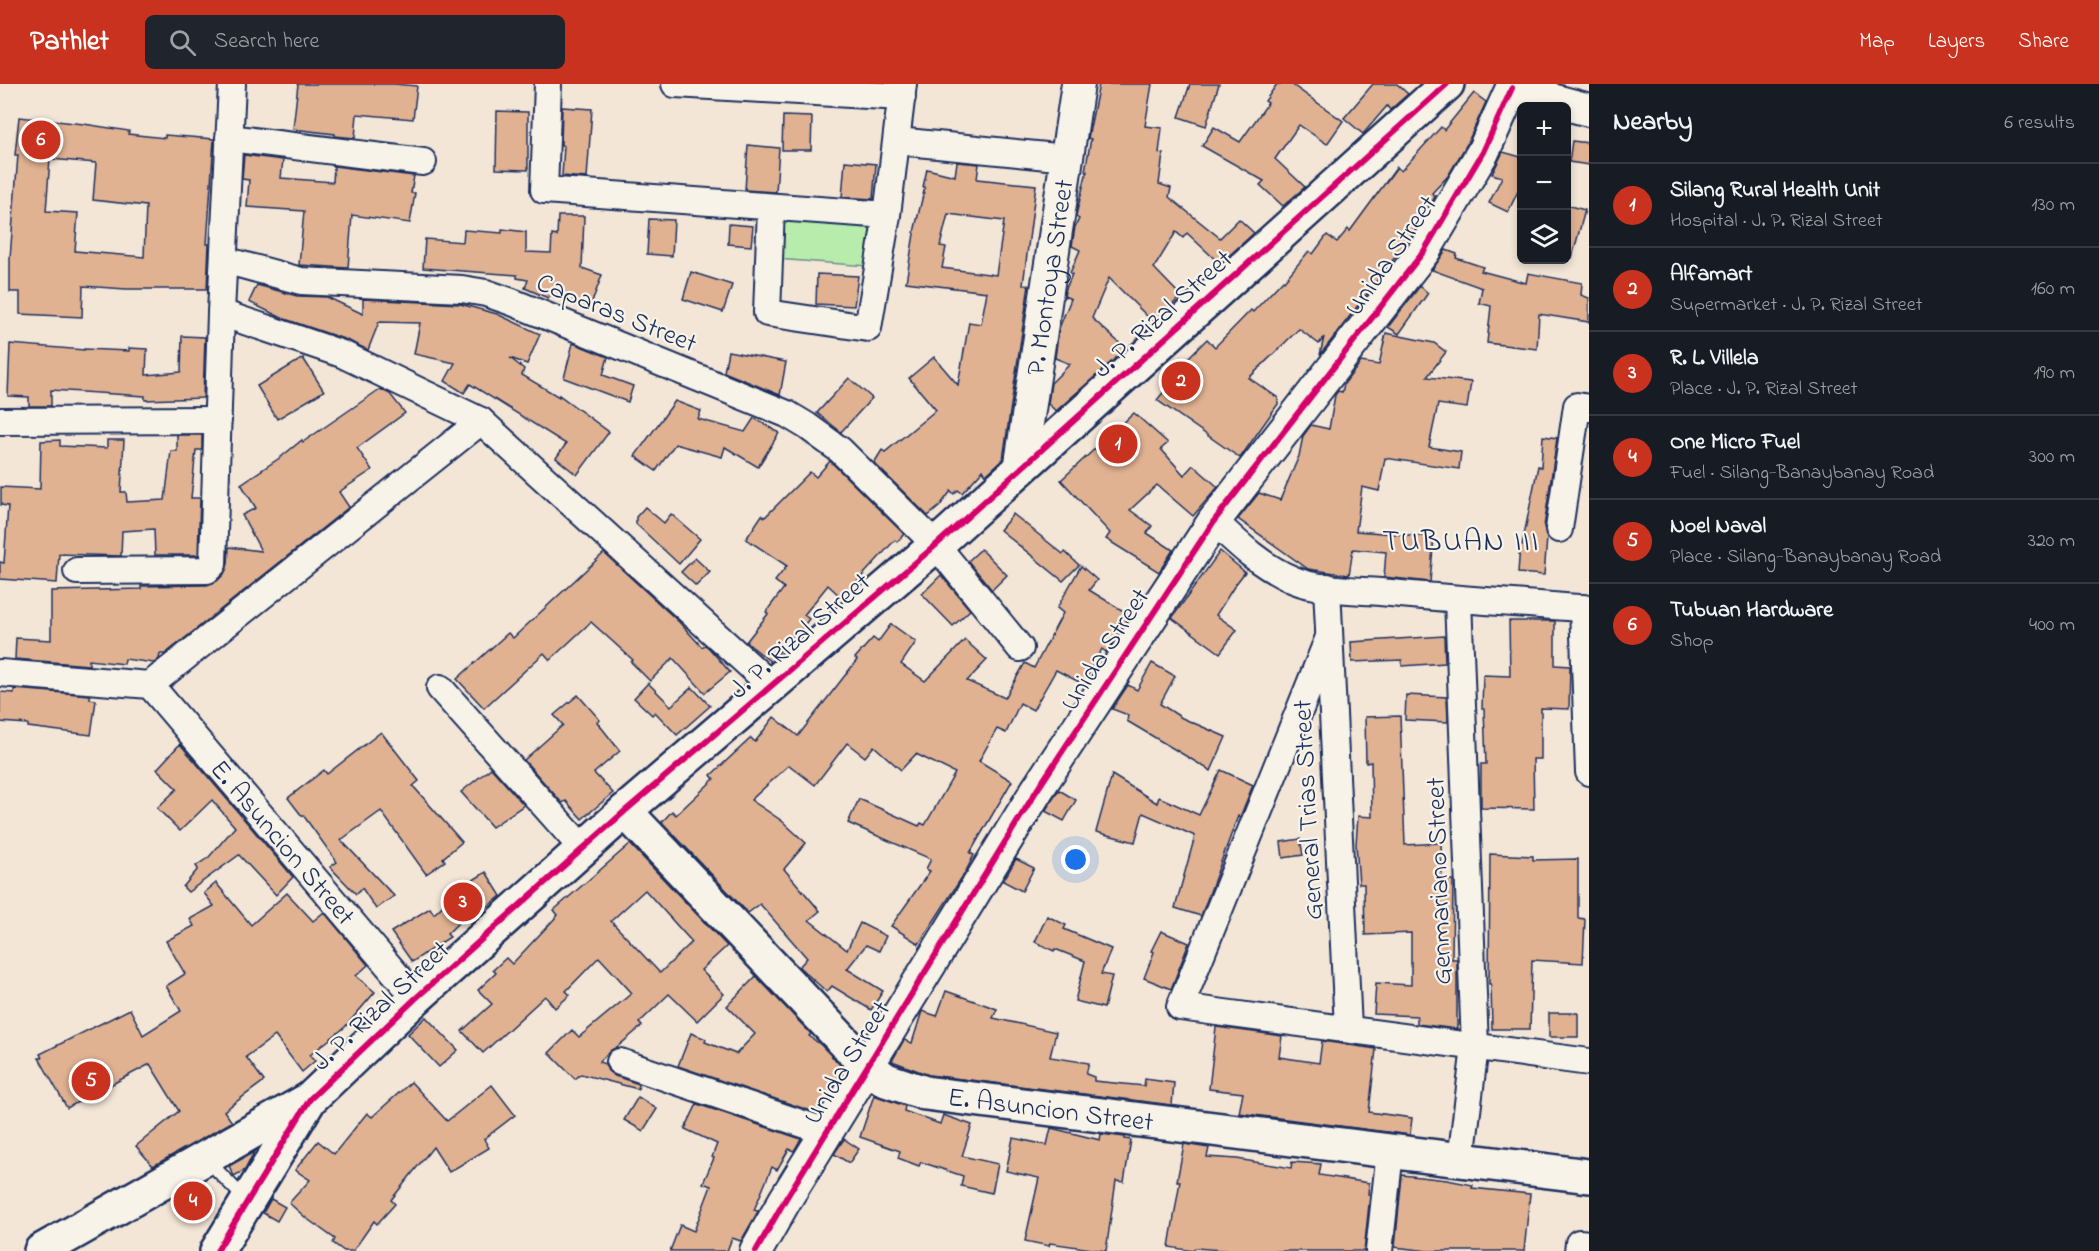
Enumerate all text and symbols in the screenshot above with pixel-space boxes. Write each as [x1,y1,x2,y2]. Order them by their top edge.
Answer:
search box [145,15,565,69]
text: Pathlet [30,22,109,63]
icon: search [166,26,199,59]
text: Search here [214,26,319,58]
text: Map [1859,27,1895,57]
text: Layers [1928,27,1985,57]
text: Share [2018,27,2069,57]
map controls [1517,102,1571,264]
button: + [1517,102,1571,156]
text: Nearby [1613,104,1692,142]
text: 6 results [2004,109,2075,138]
pin: 6 [22,118,60,162]
button: − [1517,156,1571,210]
text: Silang Rural Health Unit [1670,175,1880,207]
street label: P. Montoya Street [1017,177,1085,378]
street label: Unida Street [1336,188,1448,325]
text: 1 [1629,191,1636,220]
text: 130 m [2031,191,2075,220]
text: Hospital · J. P. Rizal Street [1670,207,1883,236]
button: layers [1517,210,1571,264]
street label: J. P. Rizal Street [1085,241,1242,388]
text: Alfamart [1670,259,1753,291]
street label: Caparas Street [530,264,702,364]
text: 2 [1628,275,1637,304]
text: 160 m [2031,275,2075,304]
text: Supermarket · J. P. Rizal Street [1670,291,1922,320]
text: R. L. Villela [1670,343,1759,375]
pin: 2 [1162,358,1200,404]
text: 3 [1628,359,1637,388]
text: 190 m [2033,359,2075,388]
text: Place · J. P. Rizal Street [1670,375,1858,404]
pin: 1 [1098,422,1138,466]
text: One Micro Fuel [1670,427,1800,459]
text: 4 [1628,443,1637,472]
text: 300 m [2029,443,2075,472]
text: Fuel · Silang-Banaybanay Road [1670,459,1934,488]
text: Noel Naval [1670,511,1766,543]
district label: TUBUAN III [1382,521,1540,565]
text: 5 [1627,527,1638,556]
text: 320 m [2028,527,2075,556]
text: Place · Silang-Banaybanay Road [1670,543,1941,572]
street label: J. P. Rizal Street [721,564,880,710]
street label: Unida Street [1052,581,1161,720]
text: Tubuan Hardware [1670,595,1833,627]
text: 6 [1628,611,1637,640]
text: 400 m [2029,611,2075,640]
text: Shop [1670,627,1714,656]
street label: General Trias Street [1284,699,1335,921]
street label: E. Asuncion Street [200,752,363,935]
street label: Genmariano Street [1417,776,1464,985]
your location [1061,845,1090,874]
pin: 3 [444,880,482,924]
street label: J. P. Rizal Street [304,932,460,1081]
street label: Unida Street [795,994,902,1133]
pin: 5 [72,1058,110,1104]
street label: E. Asuncion Street [945,1079,1155,1143]
pin: 4 [174,1178,212,1224]

